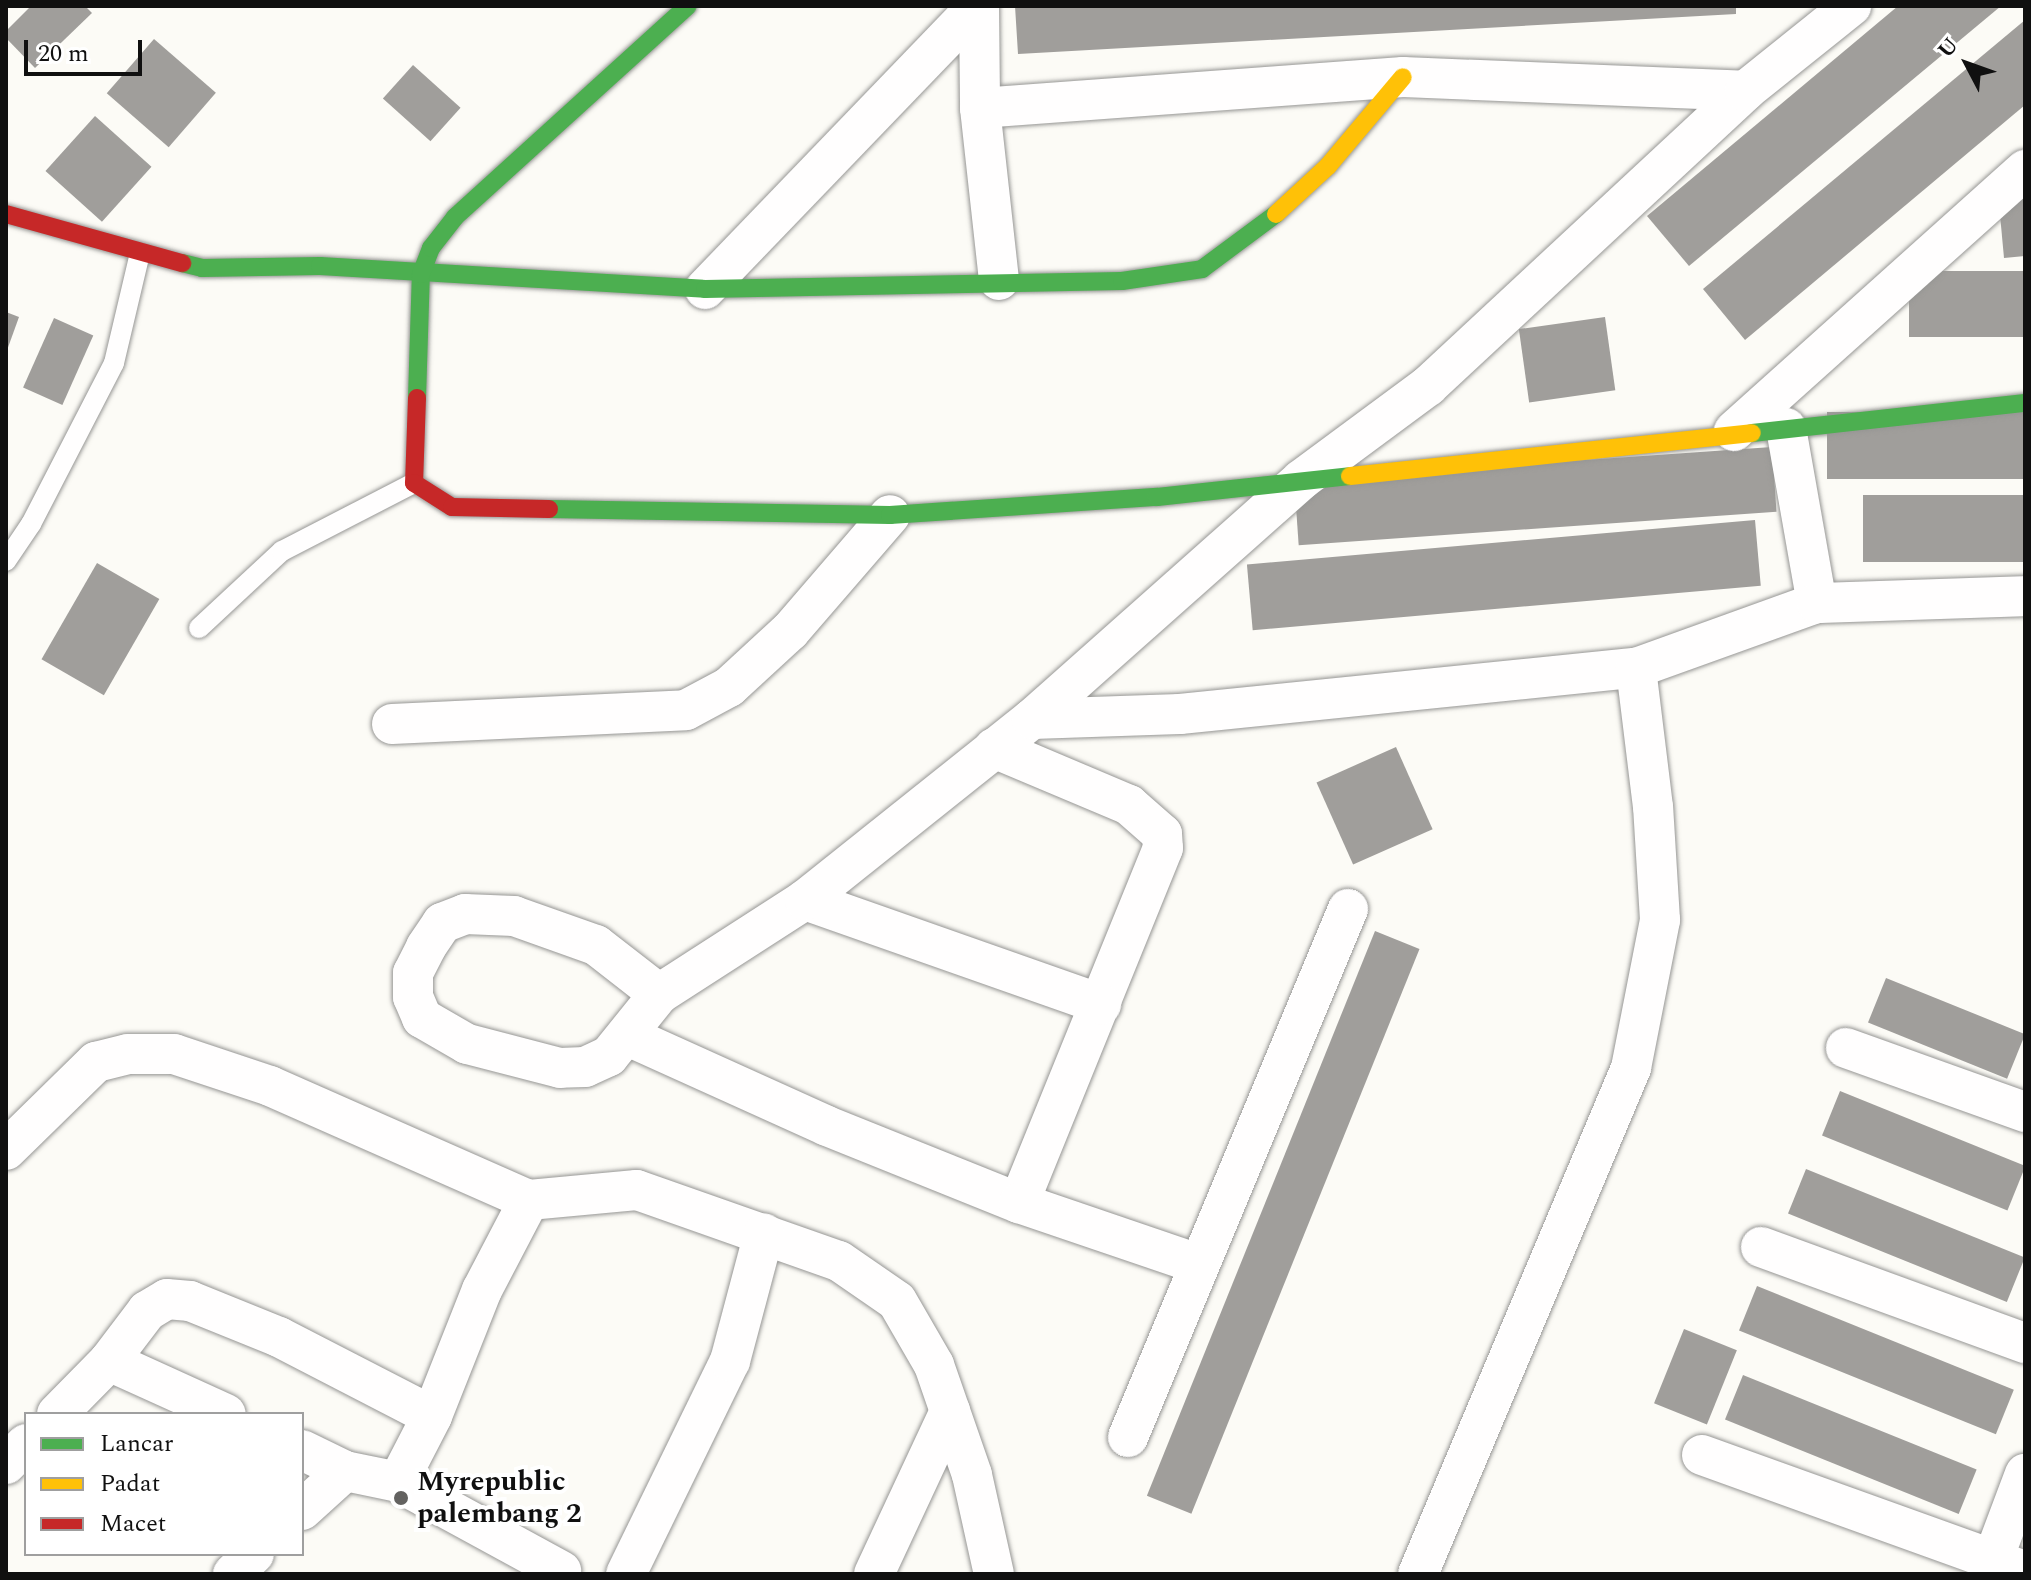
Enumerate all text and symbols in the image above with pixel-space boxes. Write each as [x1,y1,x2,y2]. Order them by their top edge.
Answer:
scale bar [28,24,146,74]
north arrow [1927,24,2007,104]
text: U [1930,30,1967,66]
text: 20 m [38,36,89,72]
legend [24,1412,304,1556]
text: Lancar [100,1426,174,1462]
place label: Myrepublic palembang 2 [417,1465,582,1531]
text: Padat [100,1466,160,1502]
marker: Myrepublic palembang 2 [392,1489,410,1507]
text: Macet [100,1506,166,1542]

